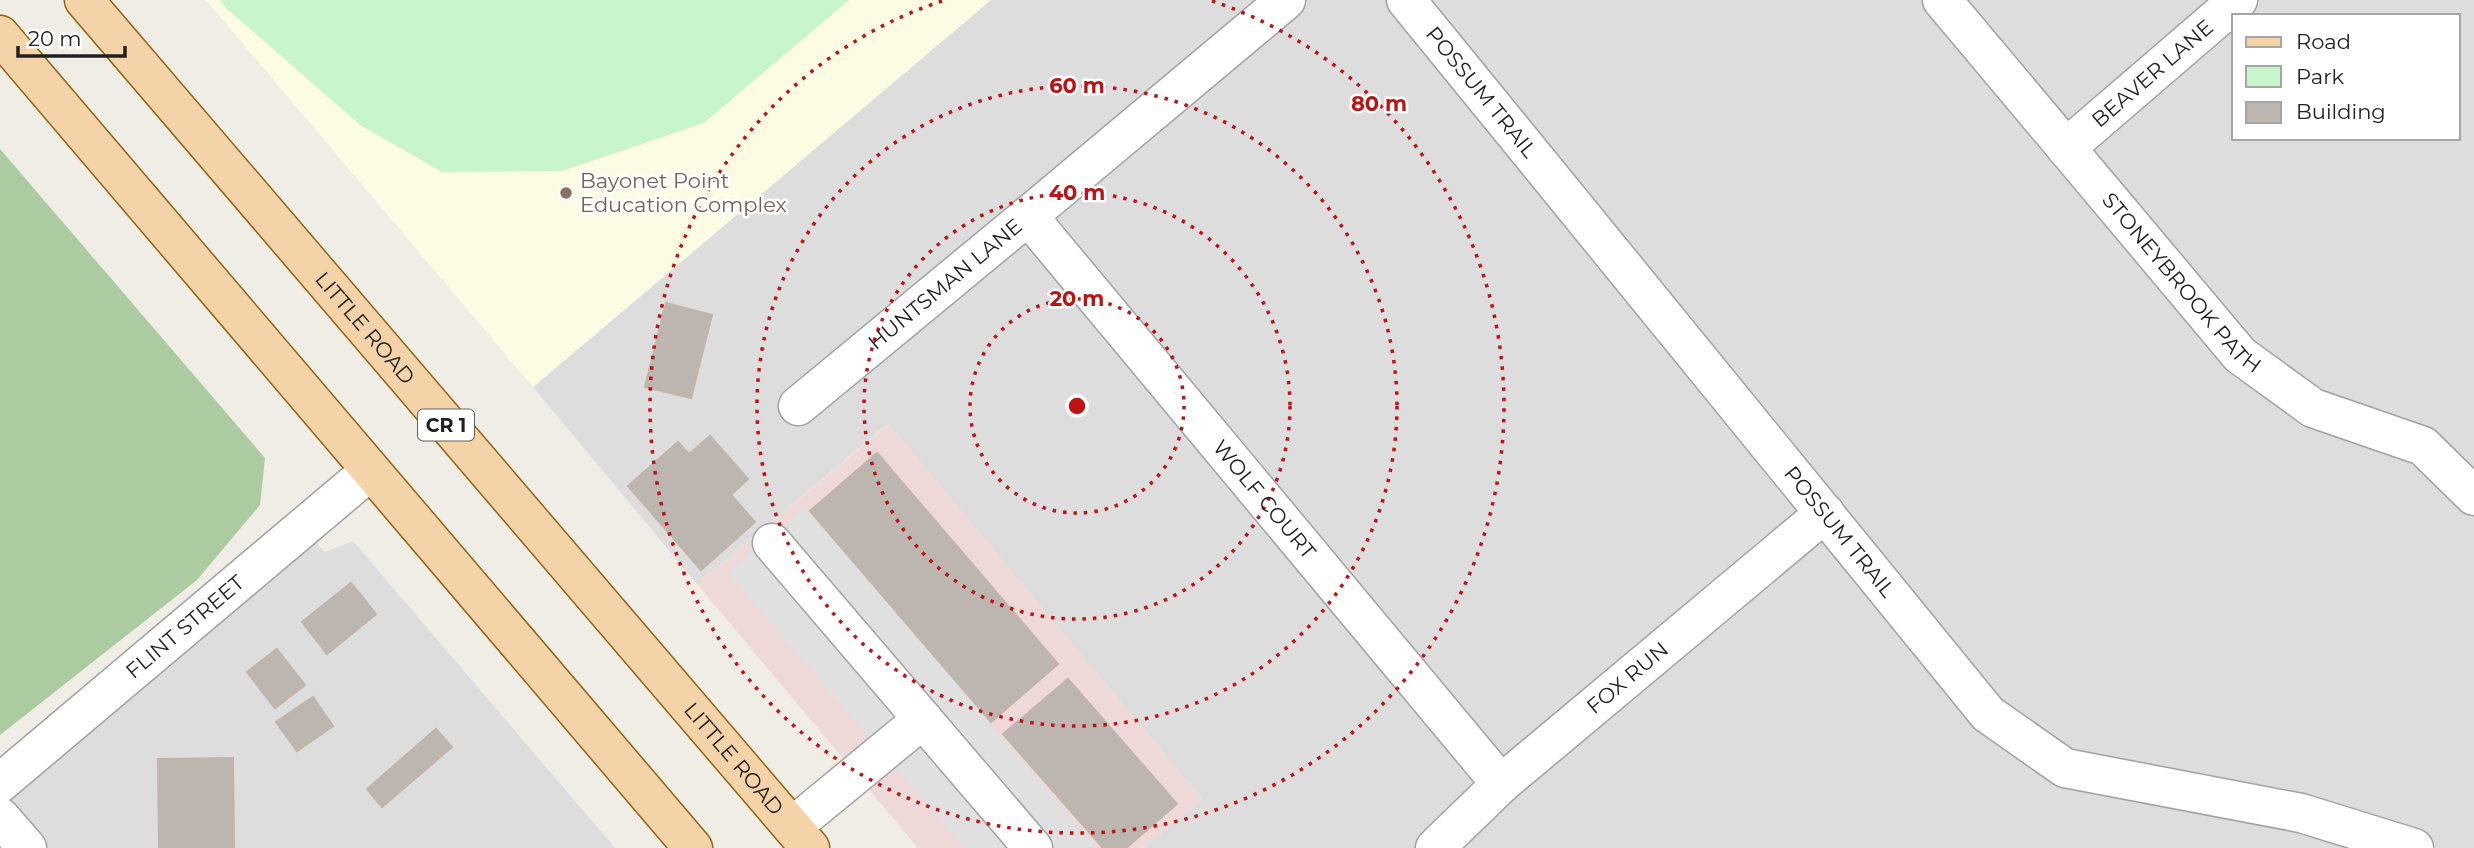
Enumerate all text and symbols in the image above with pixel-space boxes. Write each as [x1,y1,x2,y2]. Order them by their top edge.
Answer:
scale bar [18,14,124,58]
street label: BEAVER LANE [2086,14,2218,132]
legend [2232,14,2460,140]
street label: POSSUM TRAIL [1421,21,1543,163]
text: 20 m [28,26,82,51]
text: Road [2296,29,2351,54]
text: Park [2296,64,2344,89]
text: 60 m [1049,73,1105,98]
text: 80 m [1351,91,1407,116]
text: Building [2296,99,2386,124]
place label: Bayonet Point Education Complex [580,168,787,217]
text: 40 m [1049,180,1105,205]
marker: Bayonet Point Education Complex [558,185,574,201]
street label: STONEYBROOK PATH [2097,188,2266,378]
street label: HUNTSMAN LANE [863,213,1027,355]
street label: LITTLE ROAD [310,267,420,389]
text: 20 m [1050,286,1104,311]
centre of rings [1065,394,1089,418]
road number: CR 1 [418,410,474,440]
street label: WOLF COURT [1208,435,1321,564]
street label: POSSUM TRAIL [1779,461,1901,603]
street label: FLINT STREET [121,570,249,683]
street label: FOX RUN [1582,637,1673,719]
street label: LITTLE ROAD [679,697,789,820]

